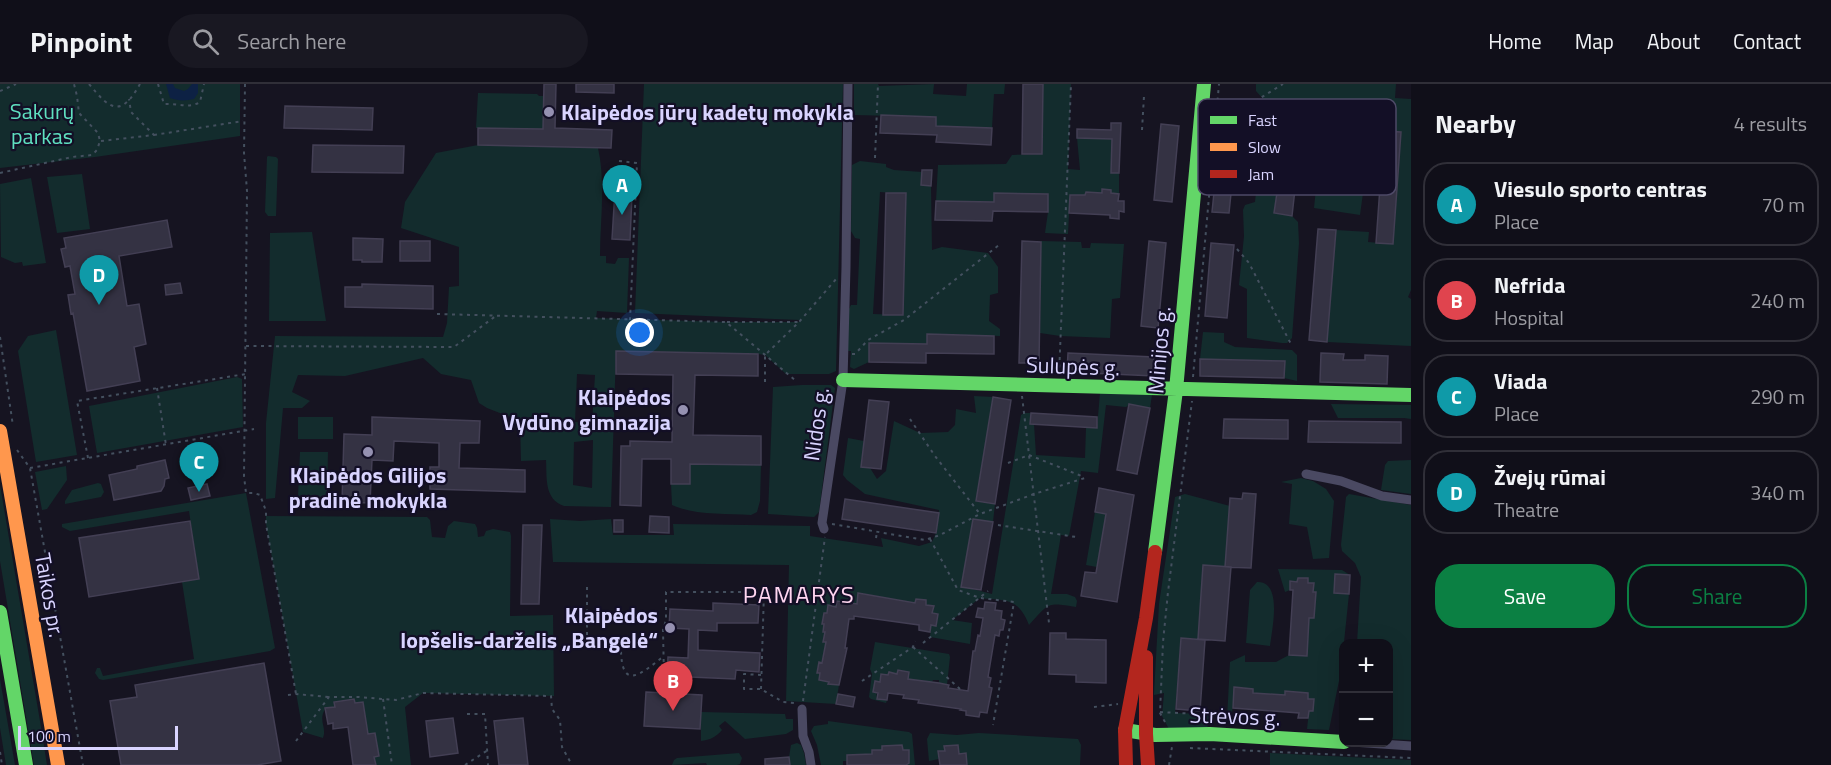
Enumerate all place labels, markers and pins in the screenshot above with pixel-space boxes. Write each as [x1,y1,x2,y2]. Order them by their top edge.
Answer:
place label: Klaipėdos jūrų kadetų mokykla [561,95,854,129]
marker: Klaipėdos jūrų kadetų mokykla [542,105,556,119]
pin: A [602,166,642,215]
pin: D [80,256,118,305]
place label: Klaipėdos Vydūno gimnazija [502,380,671,439]
marker: Klaipėdos Vydūno gimnazija [676,403,690,417]
pin: C [180,442,218,492]
marker: Klaipėdos Gilijos pradinė mokykla [361,445,375,459]
place label: Klaipėdos Gilijos pradinė mokykla [289,458,447,517]
place label: Klaipėdos lopšelis-darželis „Bangelė“ [400,598,658,657]
marker: Klaipėdos lopšelis-darželis „Bangelė“ [663,621,677,635]
pin: B [654,662,692,711]

